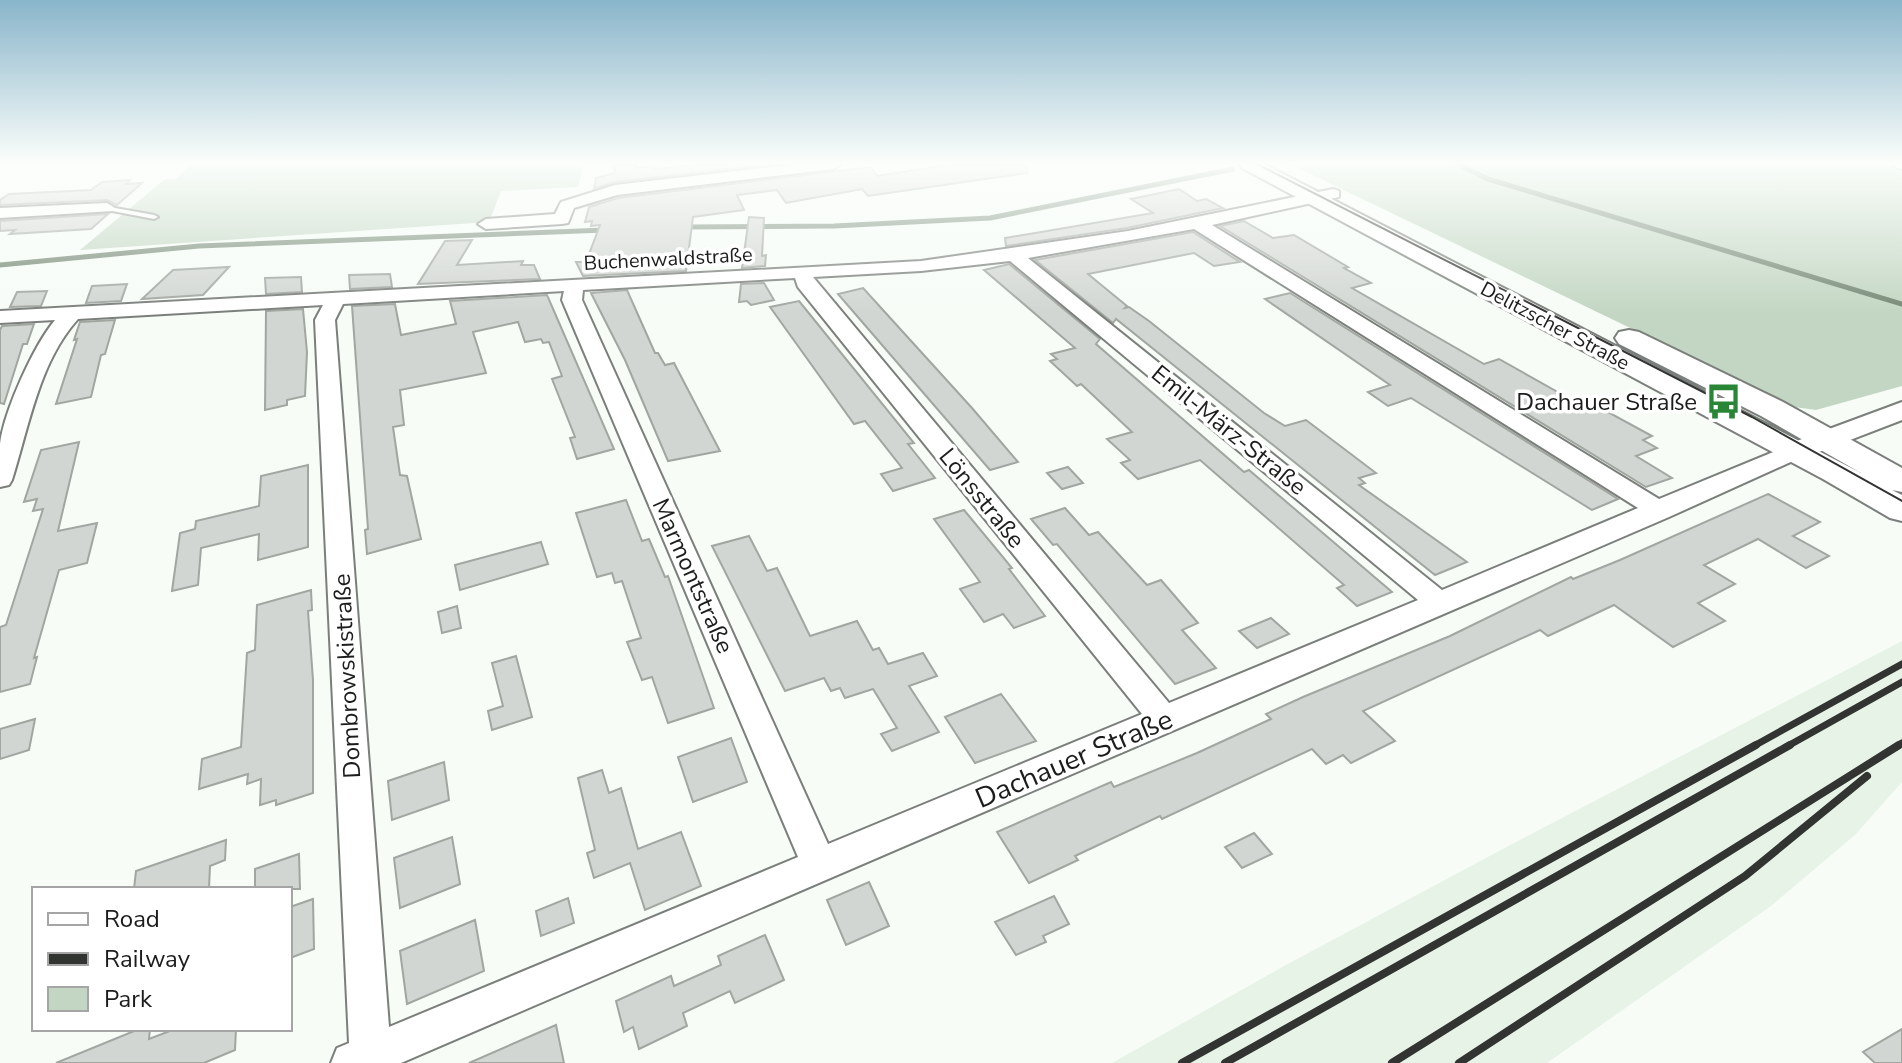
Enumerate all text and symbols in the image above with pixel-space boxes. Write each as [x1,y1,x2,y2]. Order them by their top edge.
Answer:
street label: Buchenwaldstraße [583,241,753,277]
street label: Delitzscher Straße [1476,275,1634,377]
street label: Emil-März-Straße [1145,358,1313,502]
bus stop icon: Dachauer Straße [1704,383,1742,421]
place label: Dachauer Straße [1516,386,1697,418]
street label: Lönsstraße [932,441,1032,555]
street label: Marmontstraße [645,494,741,658]
street label: Dombrowskistraße [326,573,368,779]
street label: Dachauer Straße [969,700,1179,818]
legend [32,887,292,1031]
text: Road [104,903,160,935]
text: Railway [104,943,191,975]
text: Park [104,983,153,1015]

